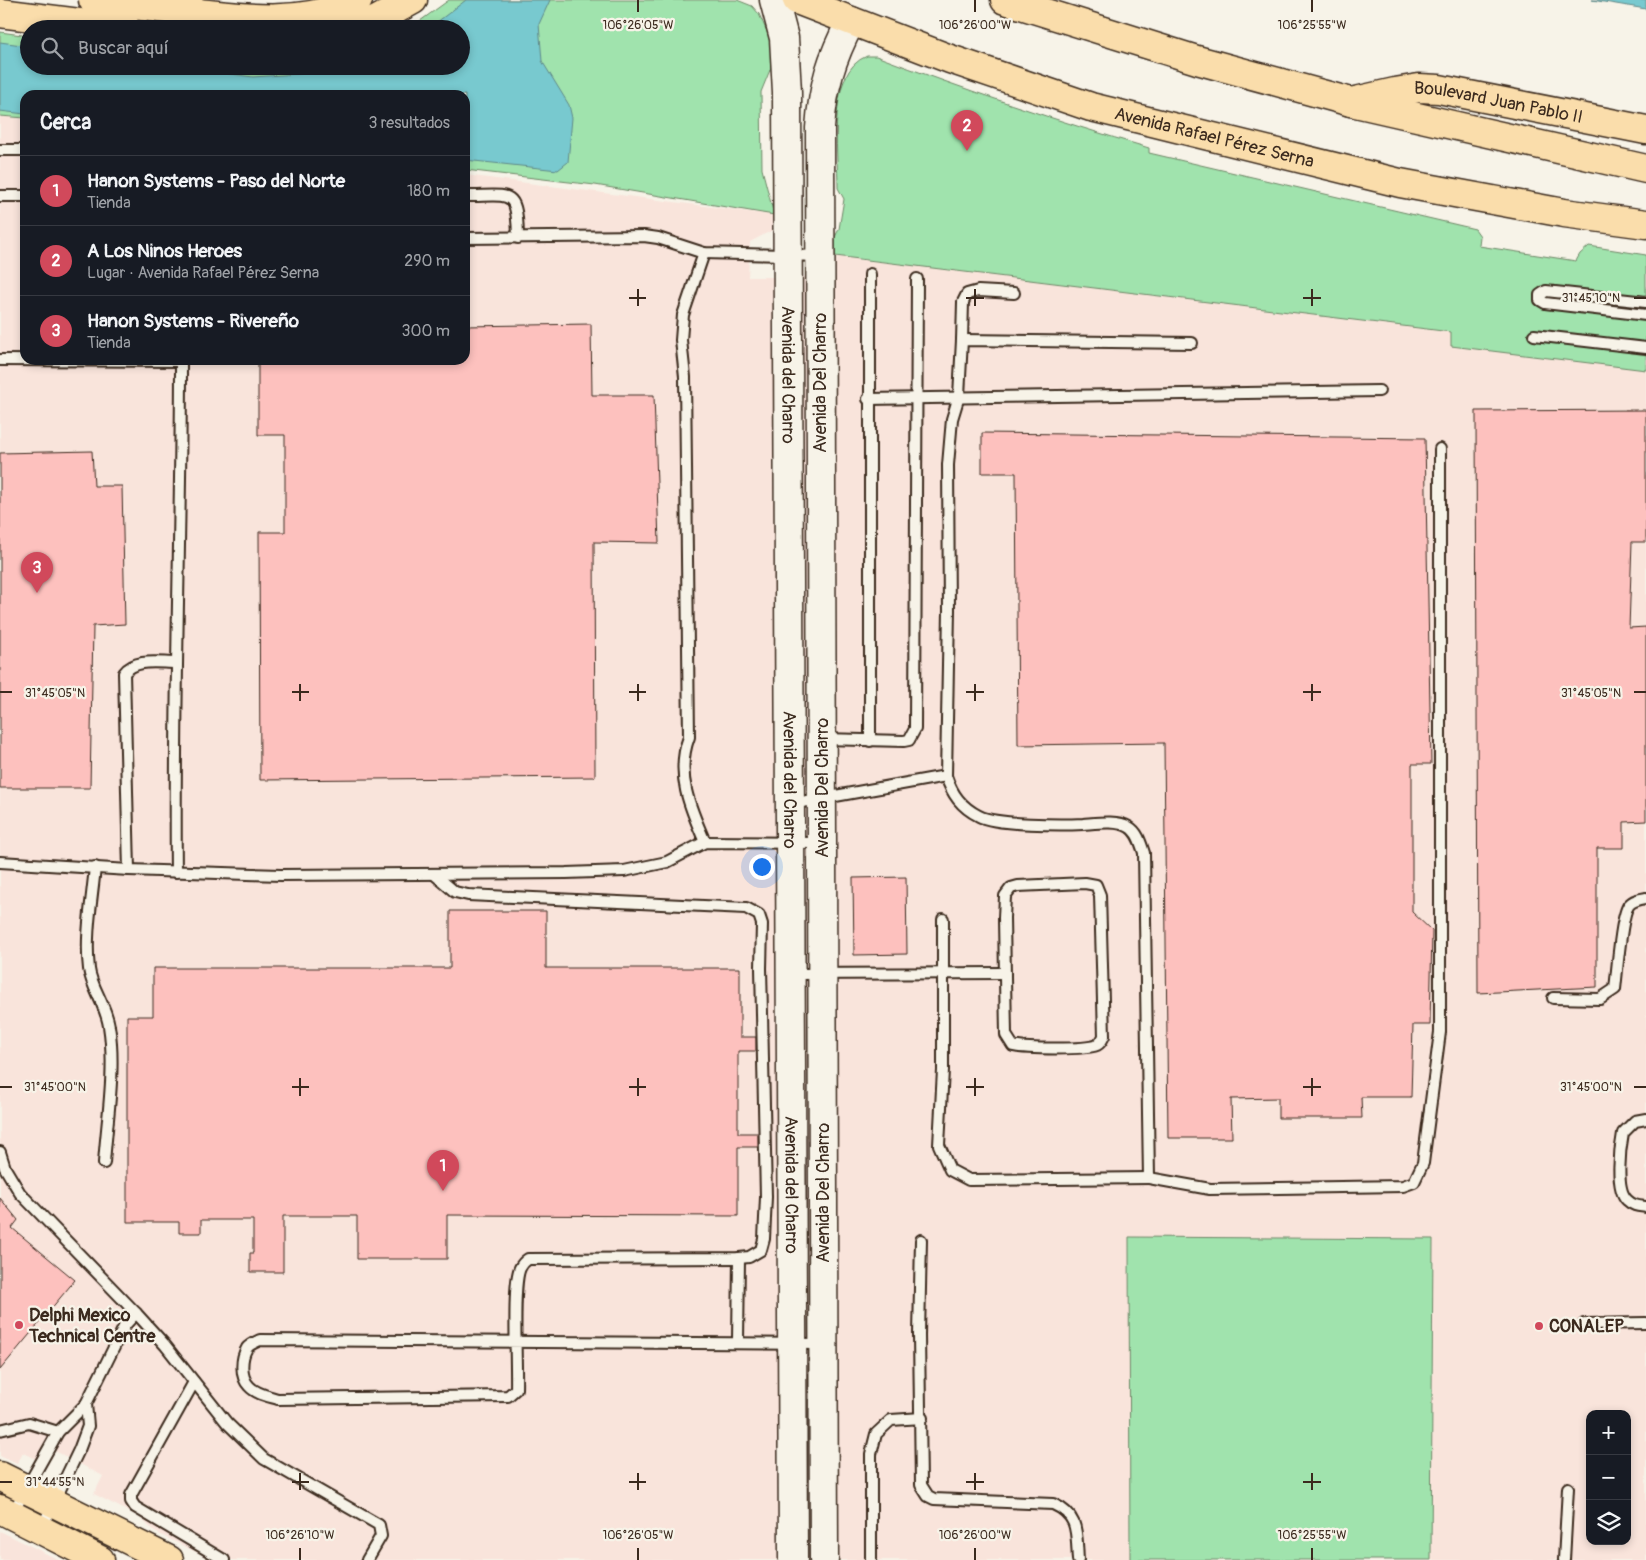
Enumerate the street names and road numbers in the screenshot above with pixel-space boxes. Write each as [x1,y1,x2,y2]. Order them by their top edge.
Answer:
street label: Boulevard Juan Pablo II [1413,76,1585,129]
street label: Avenida Rafael Pérez Serna [1112,102,1317,173]
street label: Avenida del Charro [776,306,800,444]
street label: Avenida Del Charro [809,313,832,453]
street label: Avenida del Charro [778,711,802,849]
street label: Avenida Del Charro [811,718,834,858]
street label: Avenida del Charro [780,1116,803,1254]
street label: Avenida Del Charro [812,1123,835,1263]

